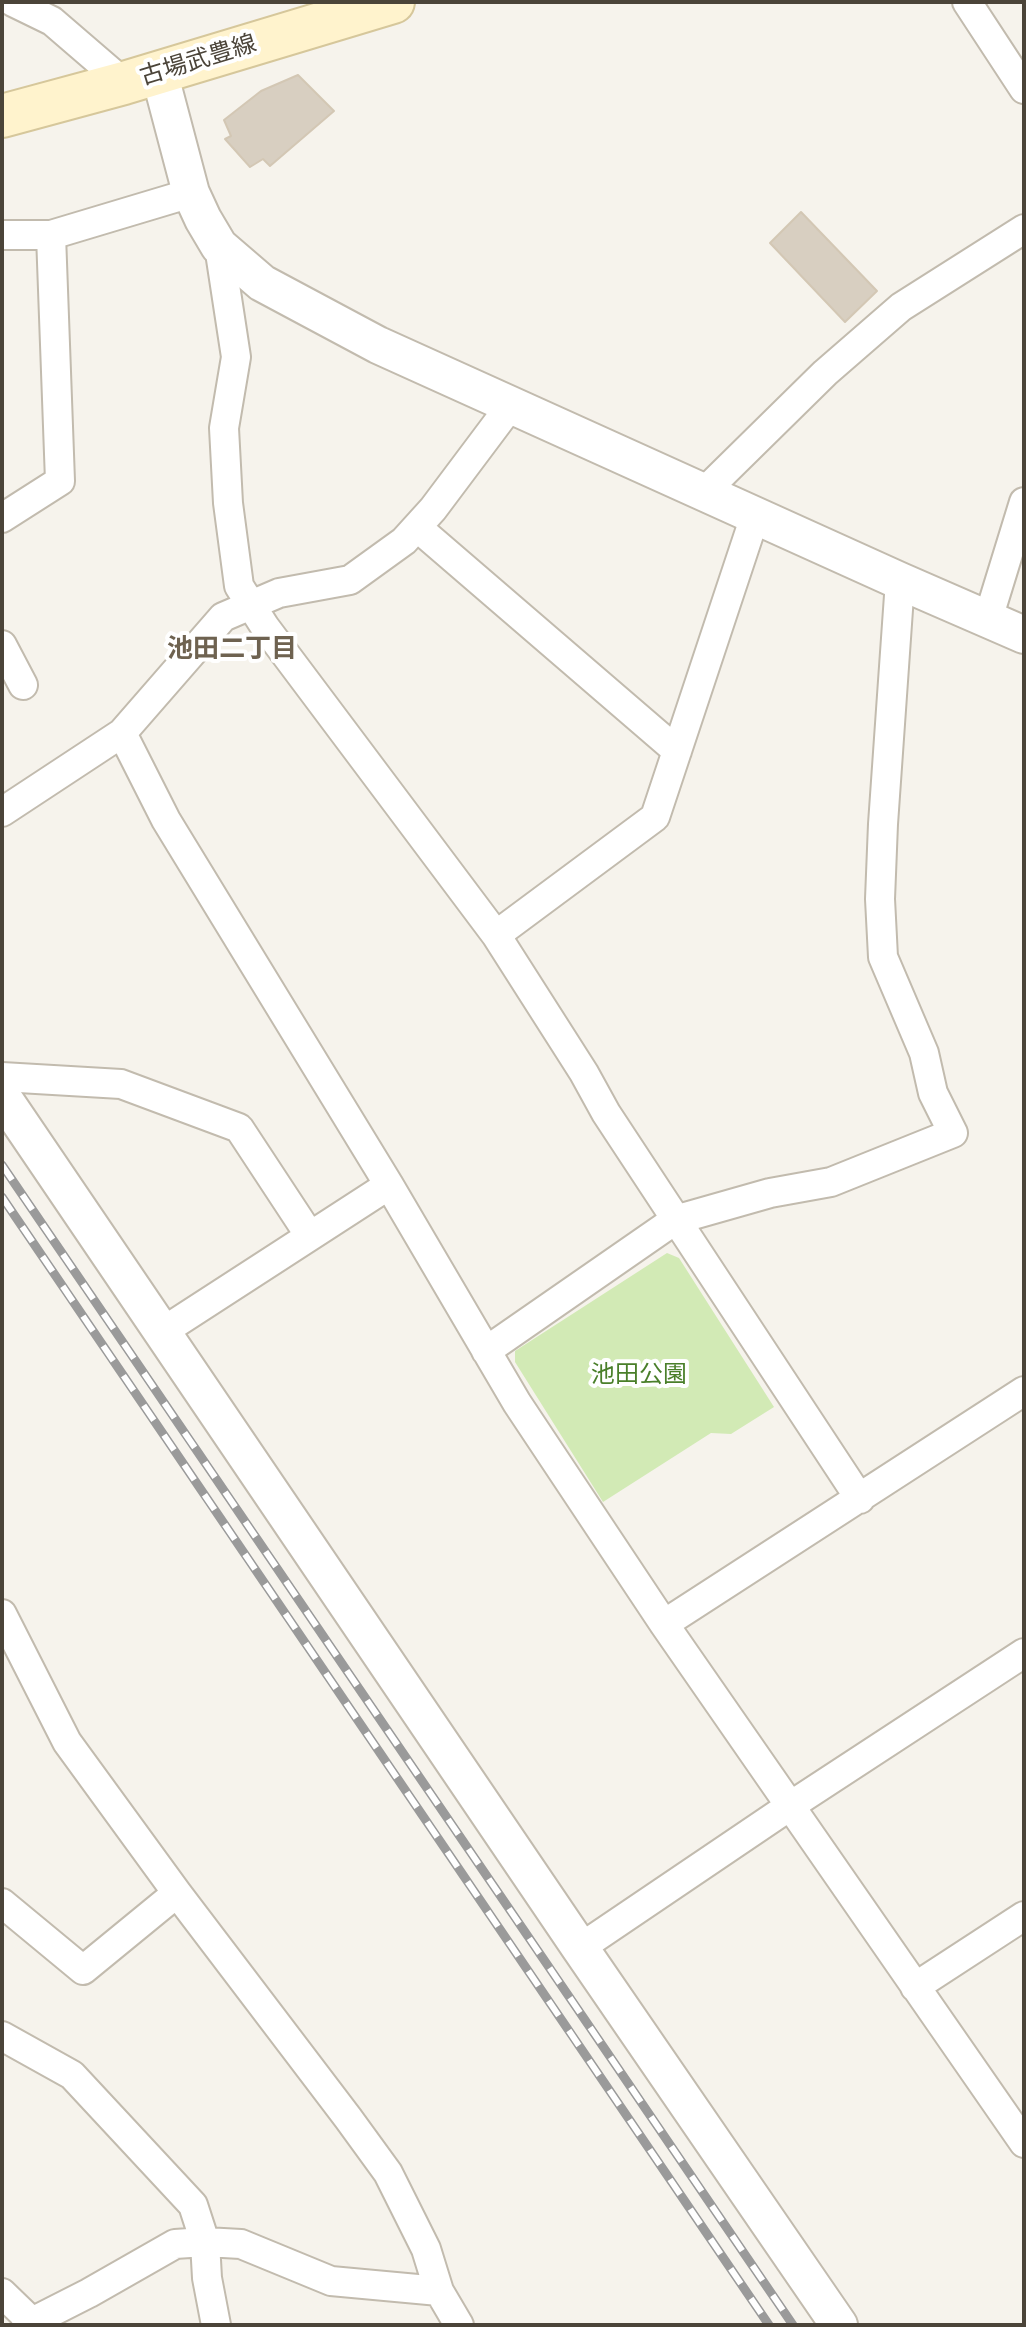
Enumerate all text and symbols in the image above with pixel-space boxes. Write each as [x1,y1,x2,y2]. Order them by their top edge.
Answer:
street label: 古場武豊線 [136,29,260,91]
district label: 池田二丁目 [167,633,297,665]
park label: 池田公園 [591,1360,687,1388]

